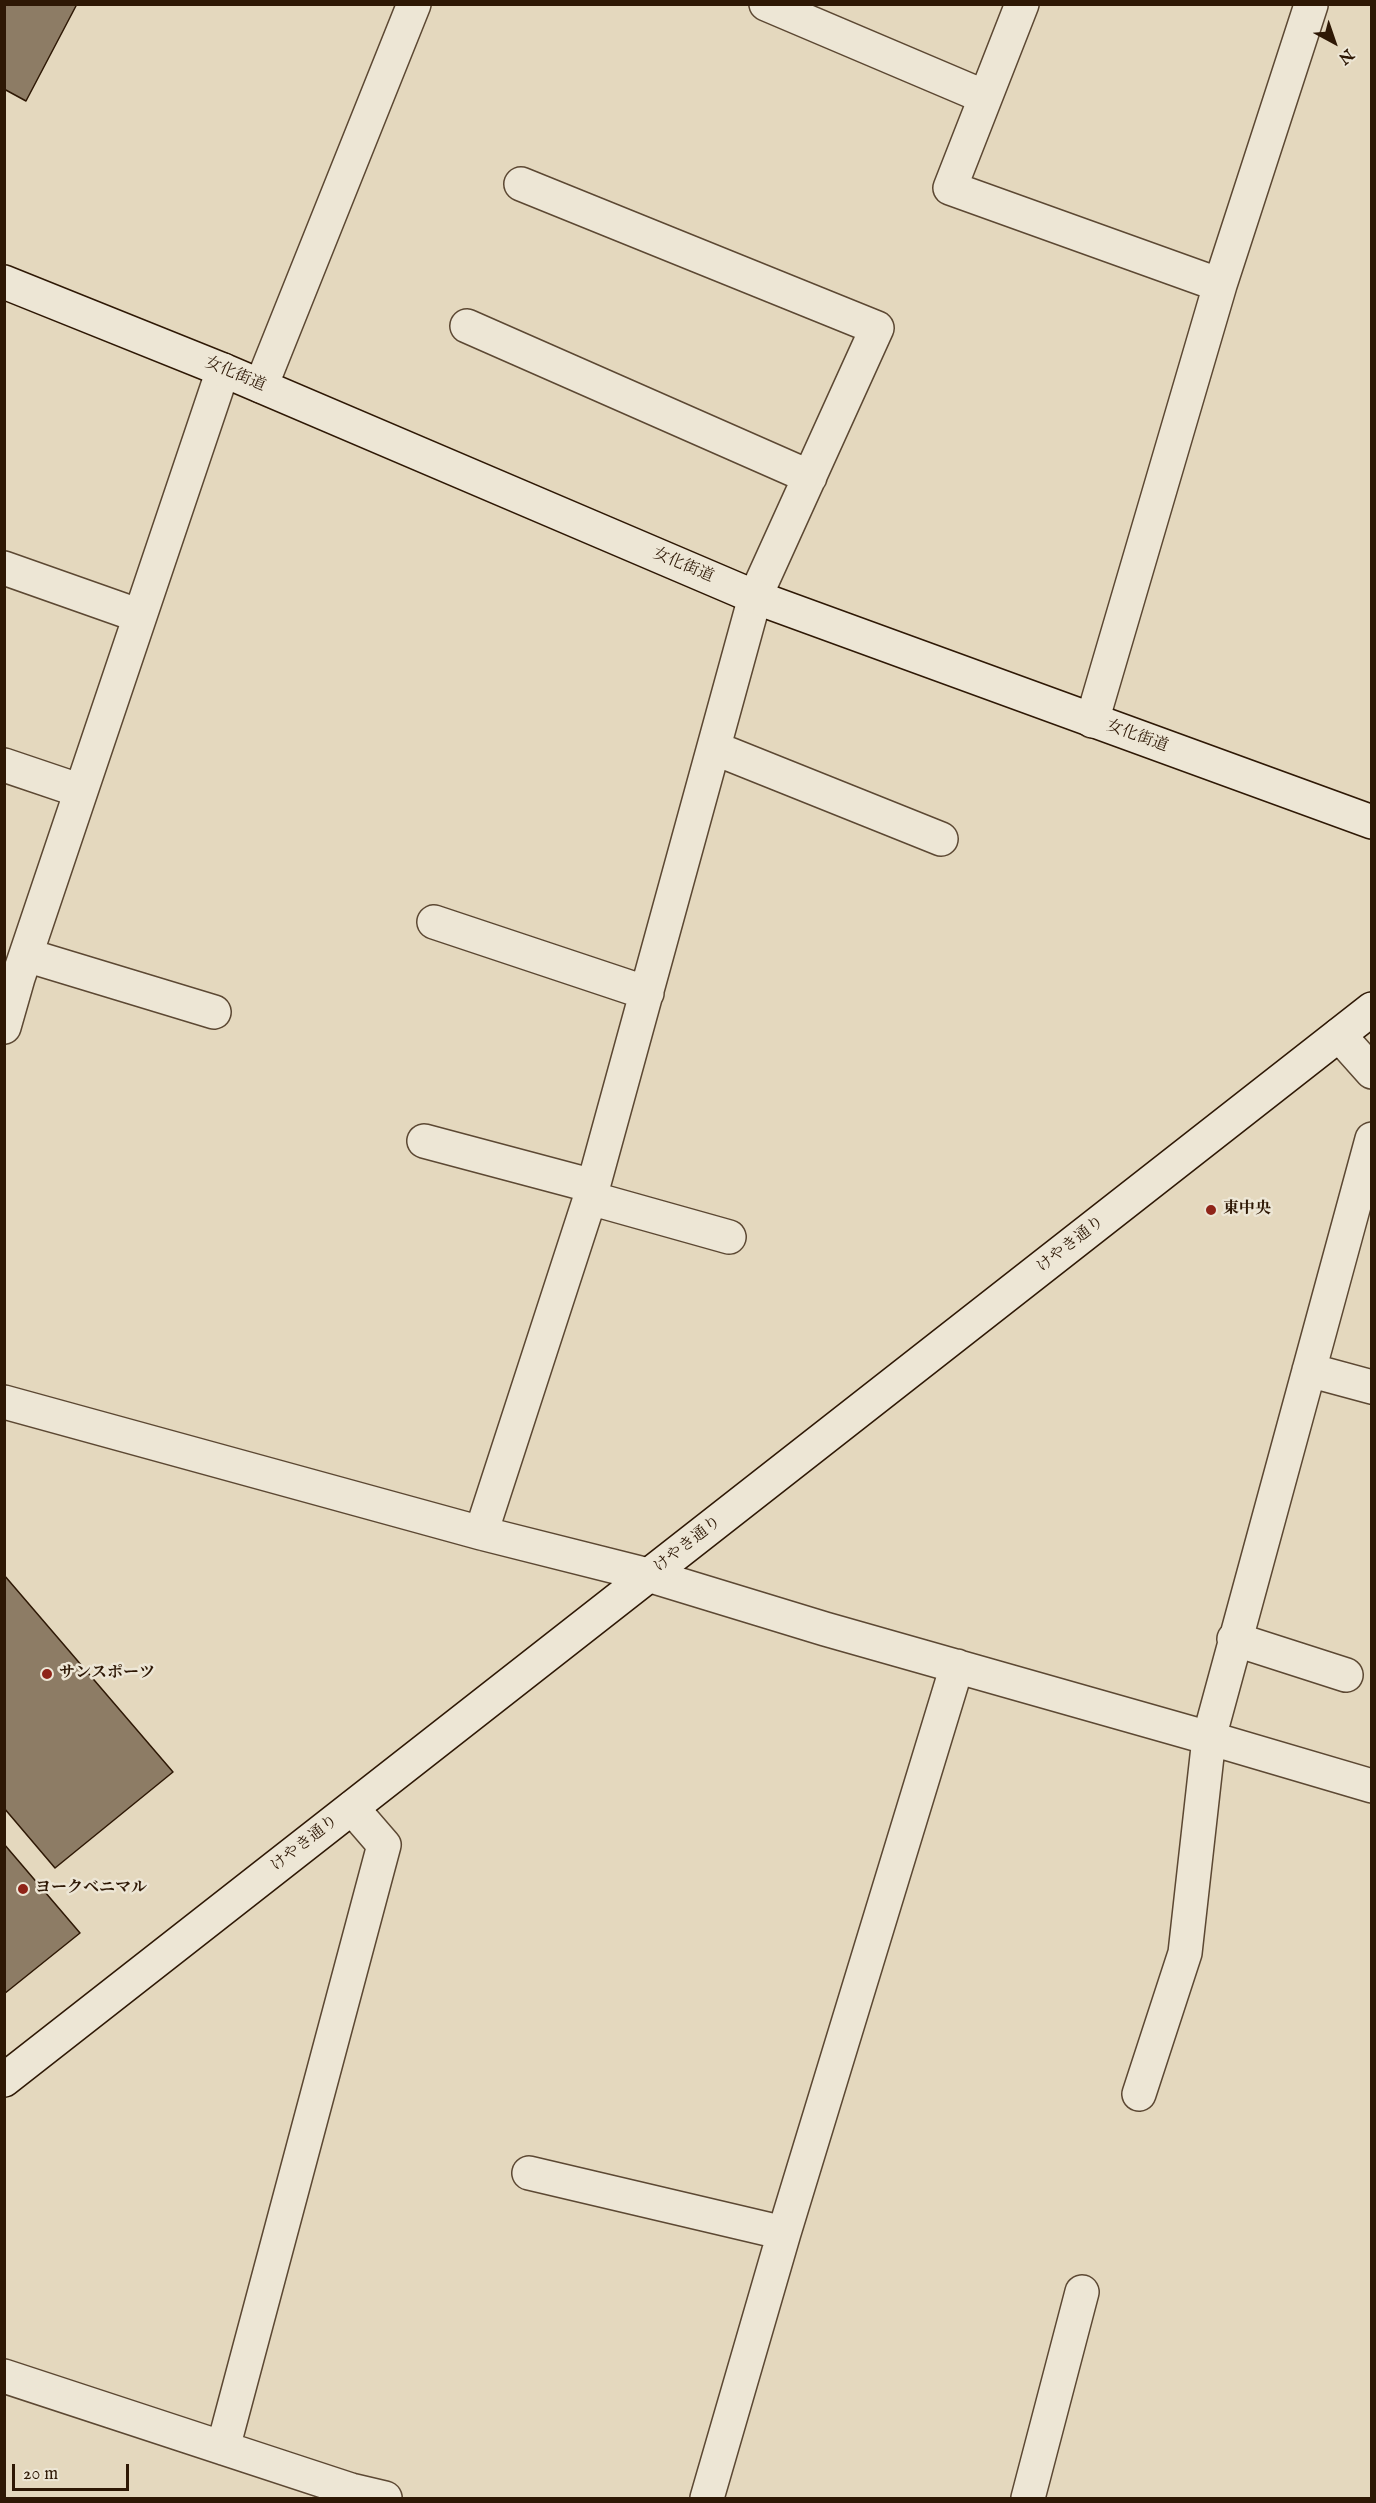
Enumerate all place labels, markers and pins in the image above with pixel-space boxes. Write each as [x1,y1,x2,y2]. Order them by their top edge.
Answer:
place label: 東中央 [1223,1200,1271,1220]
marker: 東中央 [1204,1203,1218,1217]
place label: サンスポーツ [59,1664,155,1684]
marker: サンスポーツ [40,1667,54,1681]
place label: ヨークベニマル [35,1879,147,1899]
marker: ヨークベニマル [16,1882,30,1896]

